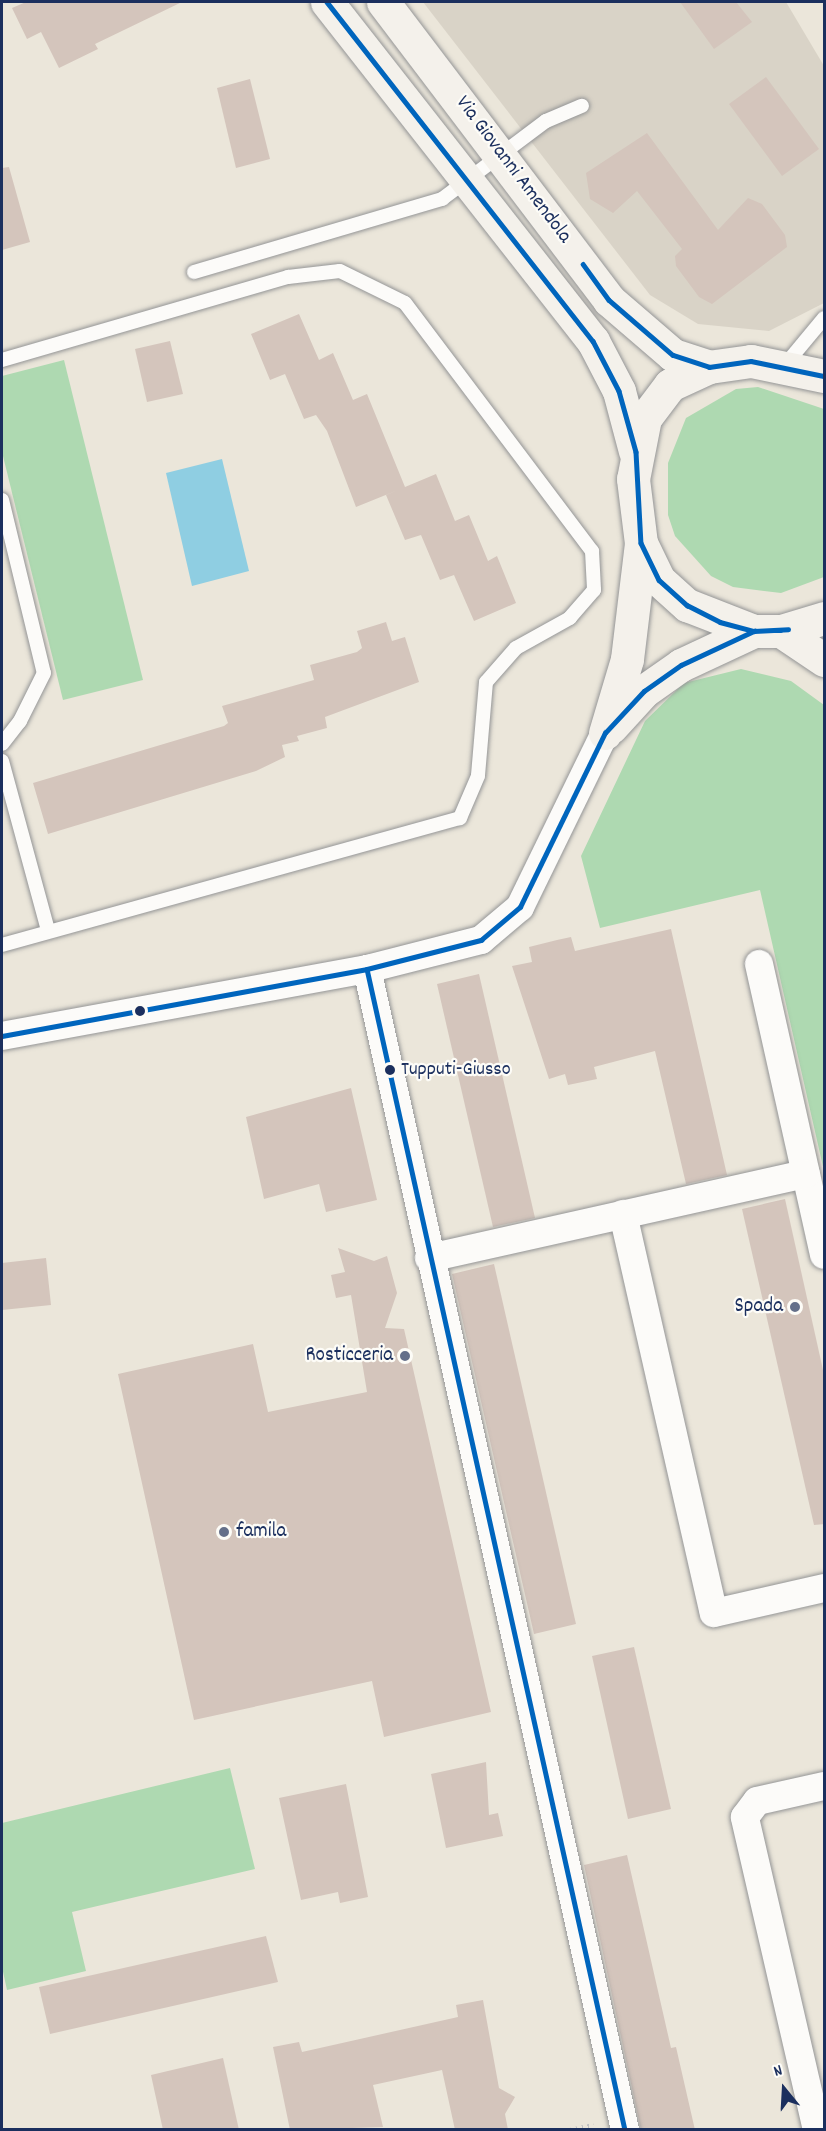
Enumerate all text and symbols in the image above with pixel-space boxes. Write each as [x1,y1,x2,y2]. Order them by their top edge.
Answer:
street label: Via Giovanni Amendola [449,91,577,249]
unlabelled marker [134,1005,146,1017]
place label: Tupputi-Giusso [401,1058,511,1082]
marker: Tupputi-Giusso [384,1064,396,1076]
place label: Spada [735,1294,783,1320]
marker: Spada [788,1300,802,1314]
place label: Rosticceria [305,1343,393,1369]
marker: Rosticceria [398,1349,412,1363]
place label: famila [236,1519,286,1545]
marker: famila [217,1525,231,1539]
north arrow [754,2059,814,2119]
text: N [771,2059,786,2084]

